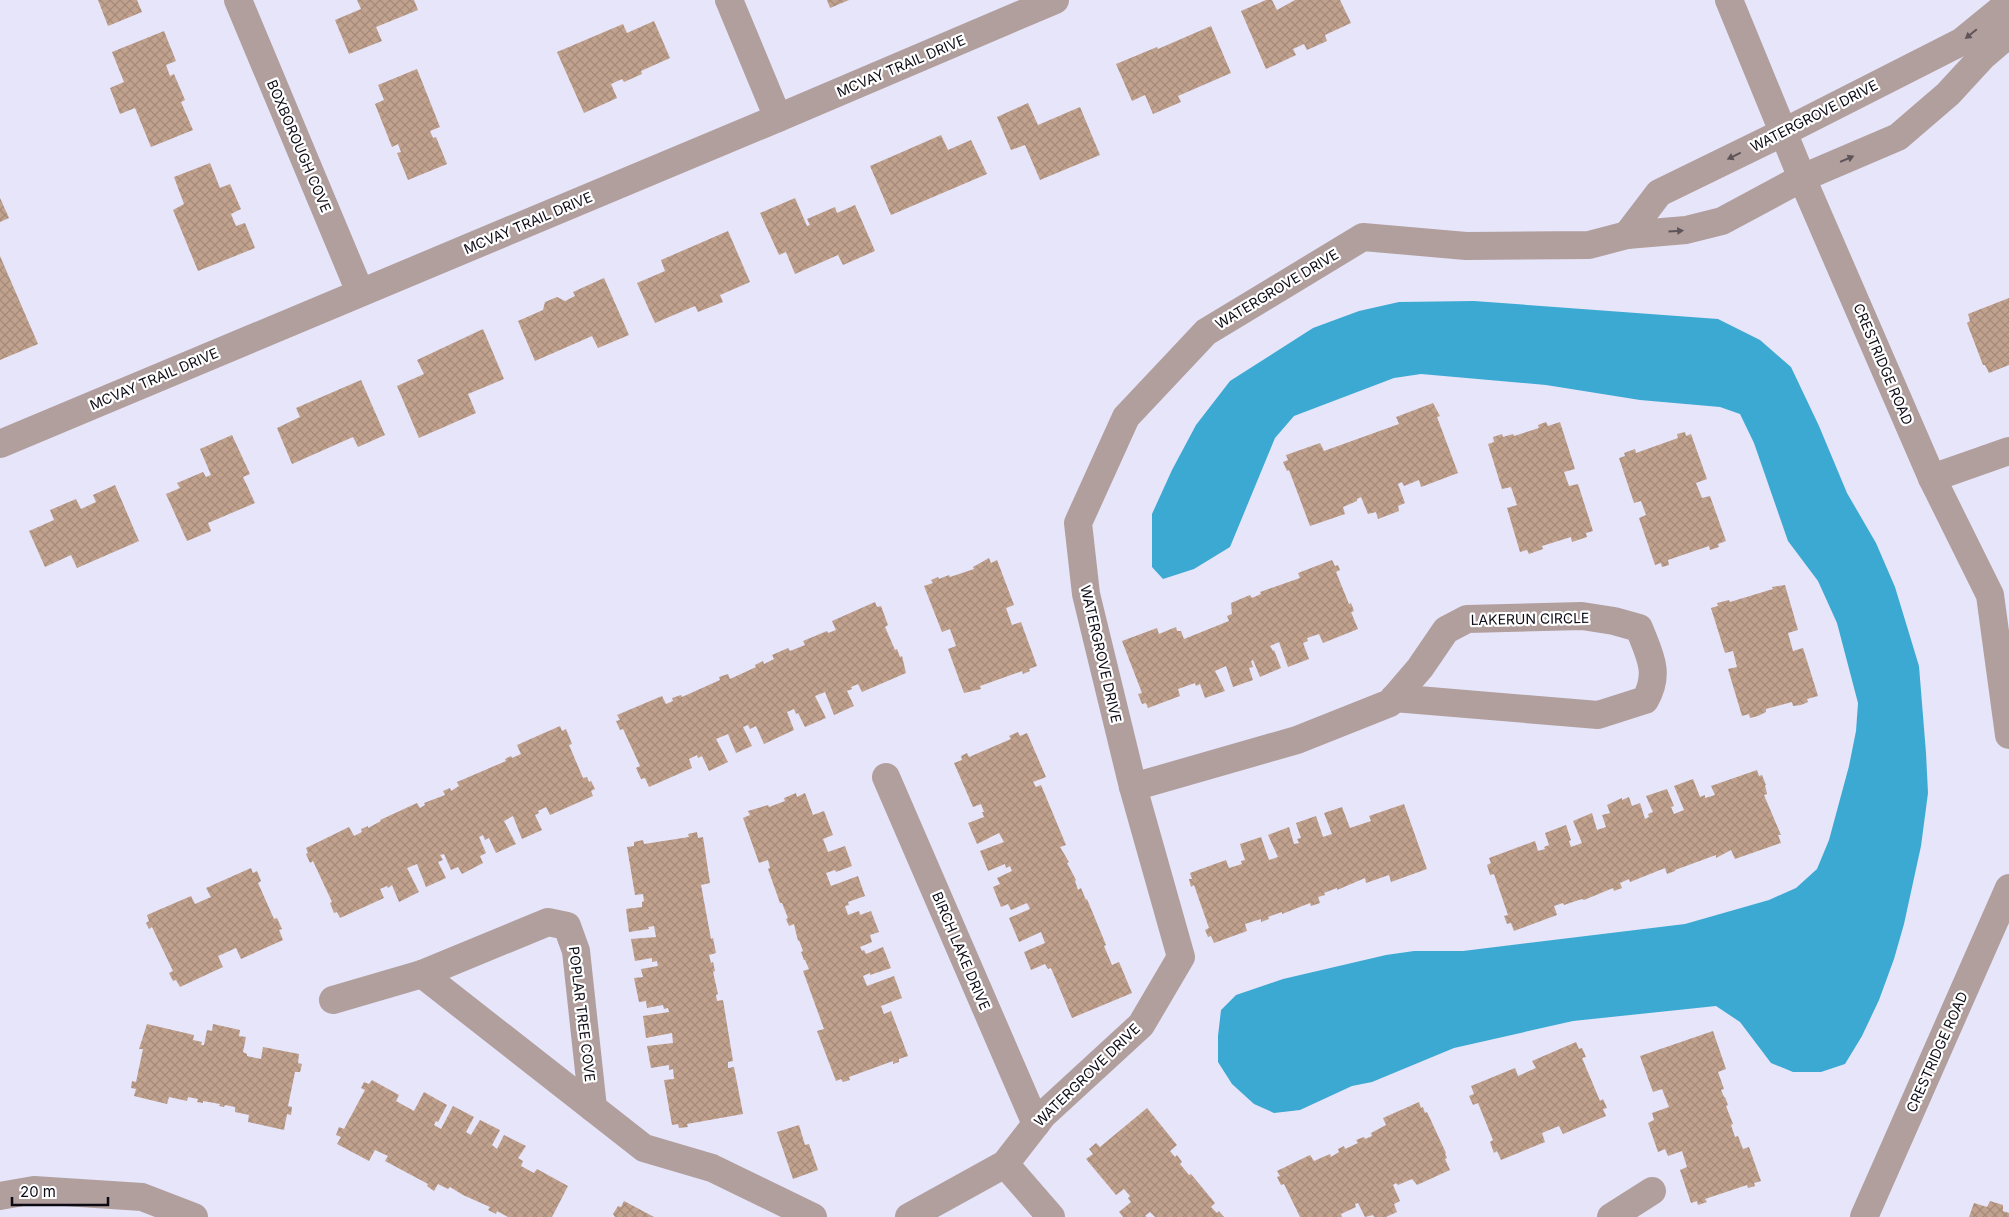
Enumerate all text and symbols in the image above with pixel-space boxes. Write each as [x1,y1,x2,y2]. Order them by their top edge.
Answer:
one-way arrow [1965,28,1978,39]
street label: MCVAY TRAIL DRIVE [834,31,968,100]
street label: WATERGROVE DRIVE [1747,76,1880,155]
street label: BOXBOROUGH COVE [264,77,335,215]
one-way arrow [1727,153,1741,161]
one-way arrow [1840,155,1855,163]
street label: MCVAY TRAIL DRIVE [461,188,595,257]
one-way arrow [1668,227,1684,235]
street label: WATERGROVE DRIVE [1212,245,1341,332]
street label: CRESTRIDGE ROAD [1850,300,1917,427]
street label: MCVAY TRAIL DRIVE [87,344,221,413]
street label: WATERGROVE DRIVE [1077,583,1126,724]
street label: LAKERUN CIRCLE [1470,609,1590,628]
street label: BIRCH LAKE DRIVE [929,889,994,1012]
street label: POPLAR TREE COVE [566,945,599,1083]
street label: CRESTRIDGE ROAD [1902,989,1971,1115]
street label: WATERGROVE DRIVE [1030,1020,1143,1130]
scale bar [12,1174,109,1206]
text: 20 m [20,1182,56,1201]

